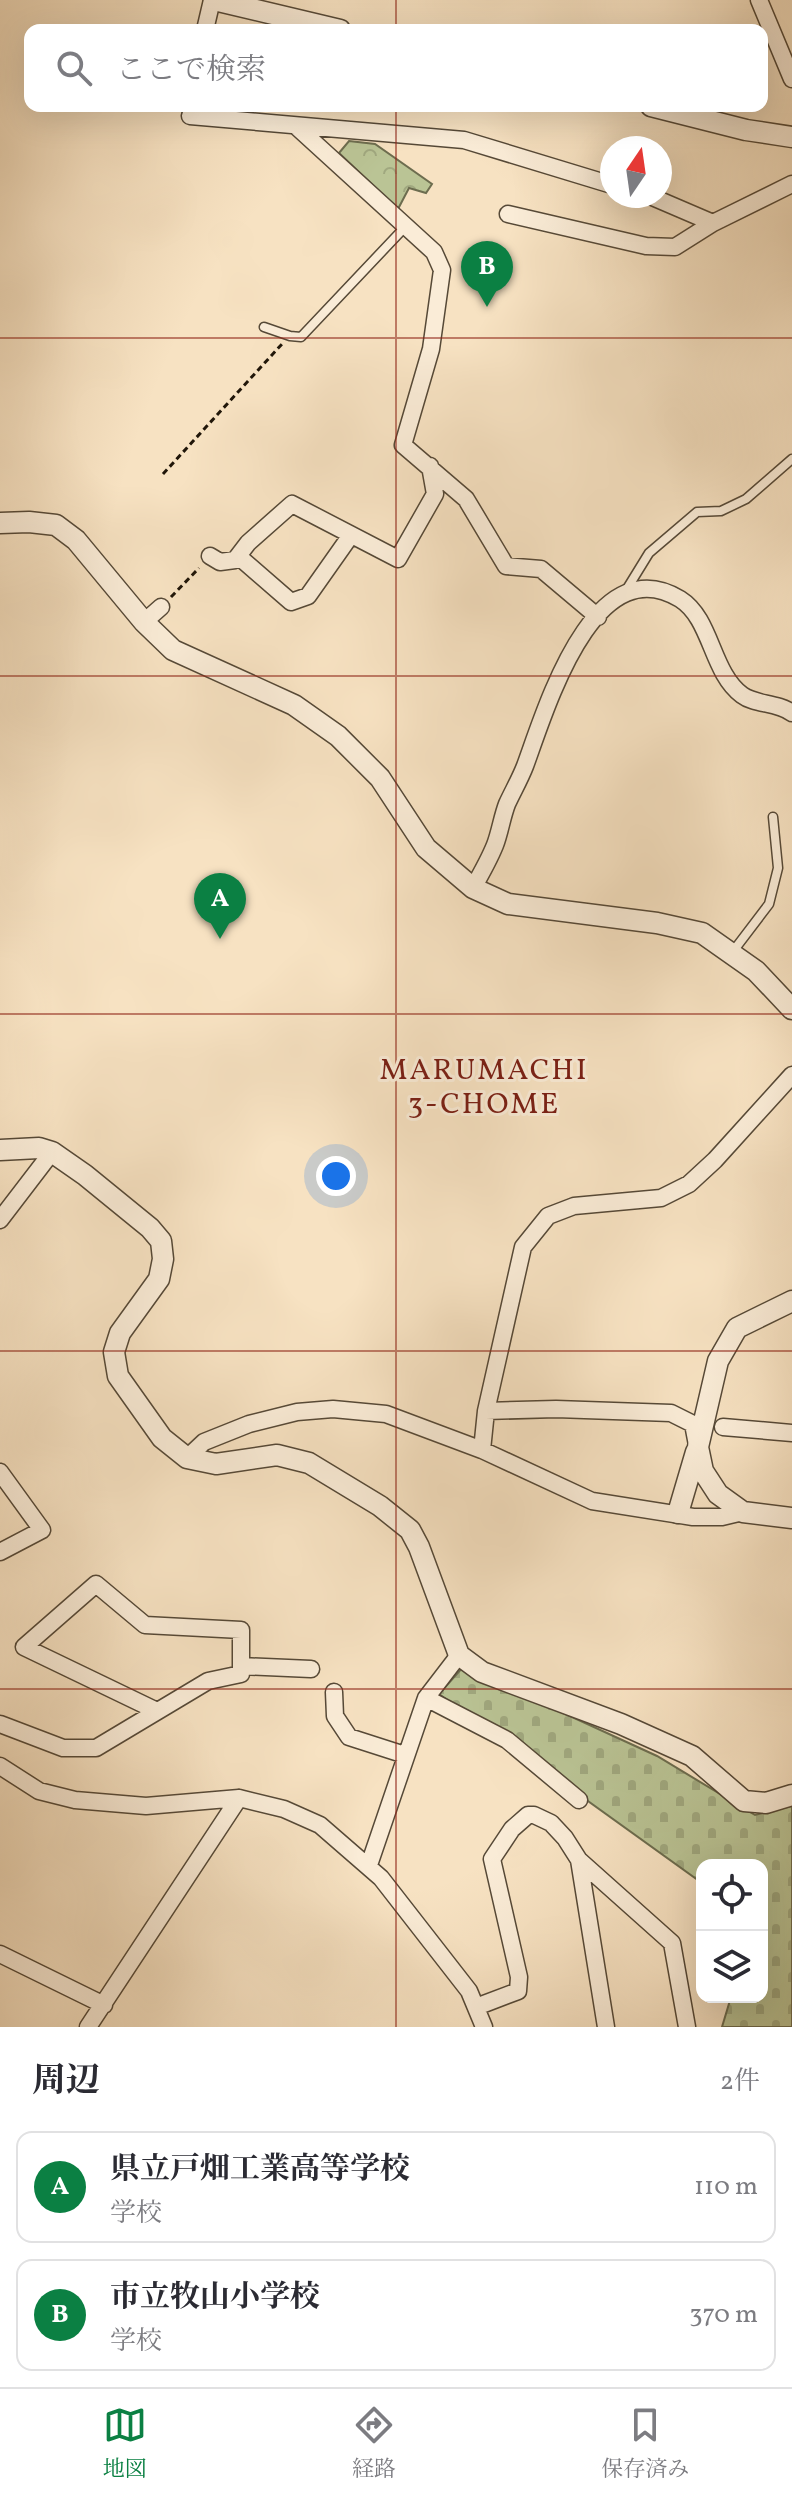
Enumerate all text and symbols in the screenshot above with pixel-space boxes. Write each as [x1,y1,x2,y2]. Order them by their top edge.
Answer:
search box [24,24,768,112]
icon: search [52,46,96,90]
text: ここで検索 [116,50,266,92]
north arrow [600,136,672,208]
pin: B [461,241,513,307]
pin: A [194,873,246,939]
district label: MARUMACHI 3-CHOME [379,1050,589,1126]
your location [316,1156,356,1196]
map controls [696,1859,768,2003]
button: locate [696,1859,768,1931]
button: layers [696,1931,768,2003]
text: 周辺 [32,2059,100,2106]
text: 2件 [720,2064,760,2100]
text: 県立戸畑工業高等学校 [110,2149,410,2191]
text: A [51,2169,69,2205]
text: 110 m [694,2169,758,2205]
text: 学校 [110,2196,162,2232]
text: 市立牧山小学校 [110,2277,320,2319]
text: B [51,2297,69,2333]
text: 370 m [689,2297,758,2333]
text: 学校 [110,2324,162,2360]
tab: 地図 [103,2403,147,2486]
tab: 経路 [352,2403,396,2486]
tab: 保存済み [601,2403,689,2486]

